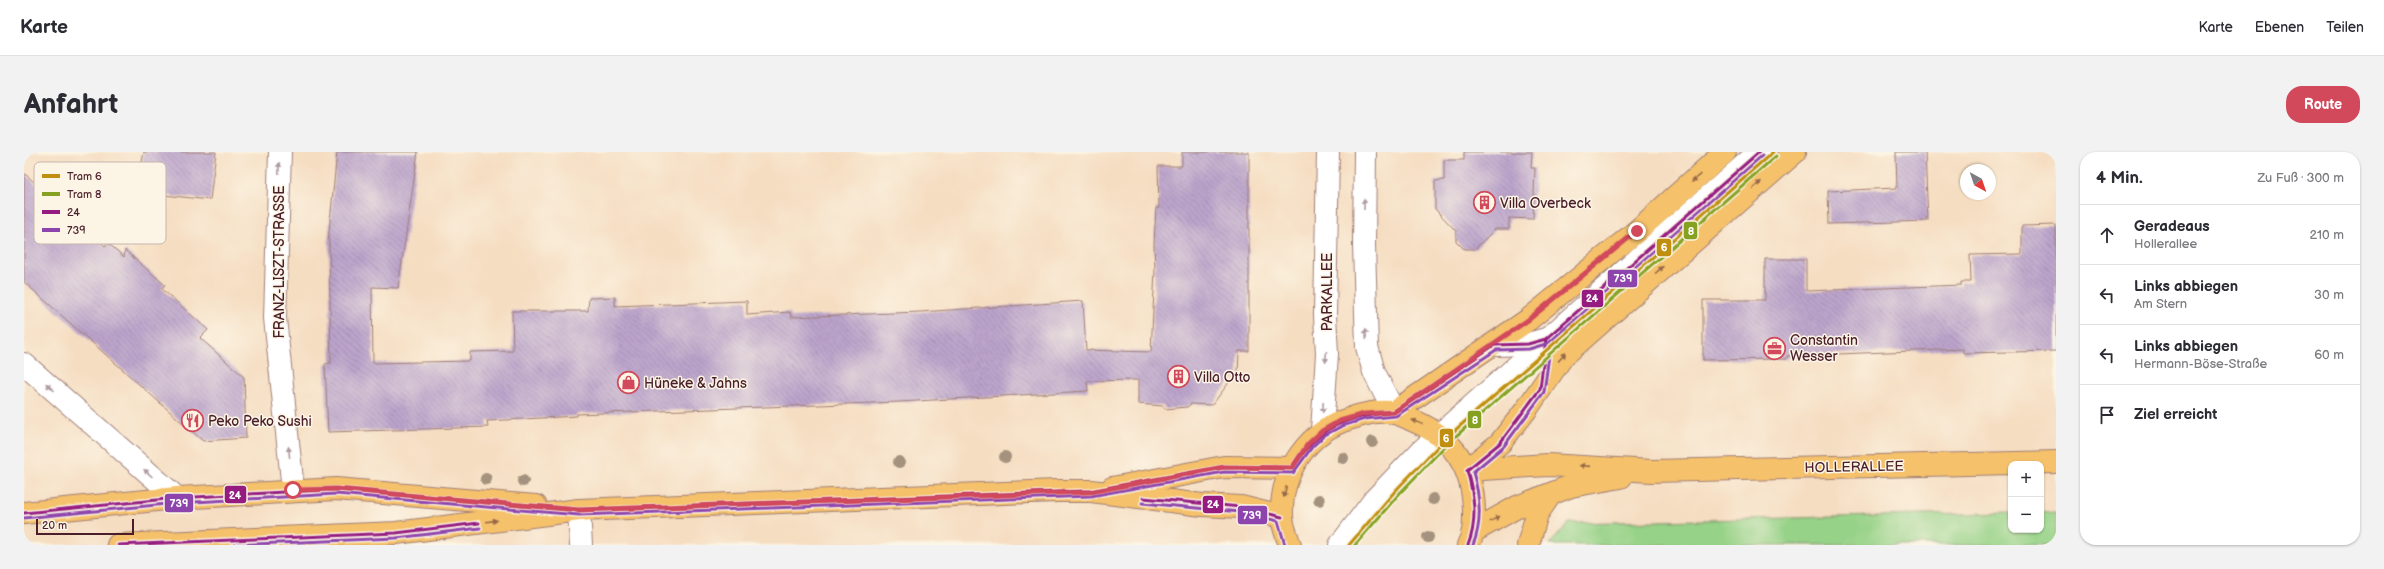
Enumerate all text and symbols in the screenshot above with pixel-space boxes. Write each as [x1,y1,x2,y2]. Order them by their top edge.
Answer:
text: Karte [20,16,68,39]
text: Karte [2199,19,2233,36]
text: Ebenen [2255,19,2304,36]
text: Teilen [2326,19,2364,36]
button: Route [2286,86,2360,123]
text: Anfahrt [24,88,118,121]
legend [34,162,166,244]
one-way arrow [276,162,283,174]
north arrow [1960,164,1996,200]
text: 4 Min. [2096,168,2143,188]
text: Tram 6 [67,170,102,183]
text: Zu Fuß · 300 m [2257,170,2344,186]
one-way arrow [1691,173,1701,183]
one-way arrow [1752,181,1762,190]
street label: FRANZ-LISZT-STRASSE [271,185,288,339]
text: Tram 8 [67,188,102,201]
building icon: Villa Overbeck [1471,190,1497,216]
place label: Villa Overbeck [1500,195,1591,212]
one-way arrow [1361,197,1367,210]
text: 24 [67,206,80,219]
text: Geradeaus [2134,217,2210,236]
line badge: 8 [1683,221,1698,240]
route end [1628,222,1646,240]
text: 739 [67,224,86,237]
icon: ahead [2096,224,2118,246]
text: 8 [1688,225,1695,238]
text: 210 m [2310,227,2344,243]
text: Hollerallee [2134,236,2197,252]
line badge: 6 [1656,238,1672,257]
text: 6 [1661,241,1668,254]
street label: PARKALLEE [1319,253,1336,331]
one-way arrow [1654,266,1664,275]
line badge: 739 [1607,269,1638,288]
text: 739 [1614,272,1632,285]
text: Links abbiegen [2134,277,2238,296]
icon: left [2096,284,2118,306]
text: 30 m [2314,287,2344,303]
line badge: 24 [1581,289,1604,308]
text: 24 [1586,292,1599,305]
text: Am Stern [2134,296,2187,312]
one-way arrow [1363,328,1370,340]
place label: Constantin Wesser [1790,332,1858,365]
office icon: Constantin Wesser [1761,335,1787,361]
text: Links abbiegen [2134,337,2238,356]
icon: left [2096,344,2118,366]
text: 60 m [2314,347,2344,363]
one-way arrow [1323,351,1330,363]
one-way arrow [1558,352,1567,363]
text: Hermann-Böse-Straße [2134,356,2267,372]
building icon: Villa Otto [1166,364,1192,390]
place label: Villa Otto [1194,369,1251,386]
shop icon: Hüneke & Jahns [616,370,642,396]
place label: Hüneke & Jahns [644,375,747,392]
one-way arrow [45,382,55,391]
one-way arrow [1320,401,1326,414]
icon: arrive [2096,404,2118,426]
text: Ziel erreicht [2134,405,2217,424]
restaurant icon: Peko Peko Sushi [180,408,206,434]
line badge: 8 [1467,410,1482,429]
place label: Peko Peko Sushi [208,413,312,430]
text: 8 [1472,414,1479,427]
one-way arrow [1411,419,1423,426]
line badge: 6 [1439,428,1454,448]
text: 6 [1443,432,1450,445]
one-way arrow [286,446,292,458]
street label: HOLLERALLEE [1804,458,1904,476]
map controls [2008,461,2044,533]
button: + [2008,461,2044,497]
one-way arrow [1579,463,1591,470]
one-way arrow [142,468,153,477]
route start [284,481,302,499]
line badge: 24 [224,485,247,504]
one-way arrow [1281,486,1287,498]
text: 24 [229,489,242,502]
line badge: 739 [164,493,194,513]
line badge: 24 [1202,495,1224,514]
text: 739 [170,497,188,510]
button: − [2008,497,2044,533]
text: 24 [1207,498,1220,511]
line badge: 739 [1237,505,1268,525]
text: 739 [1243,509,1261,522]
one-way arrow [1490,515,1501,522]
scale bar [36,517,134,536]
one-way arrow [486,518,498,524]
text: 20 m [42,519,67,532]

